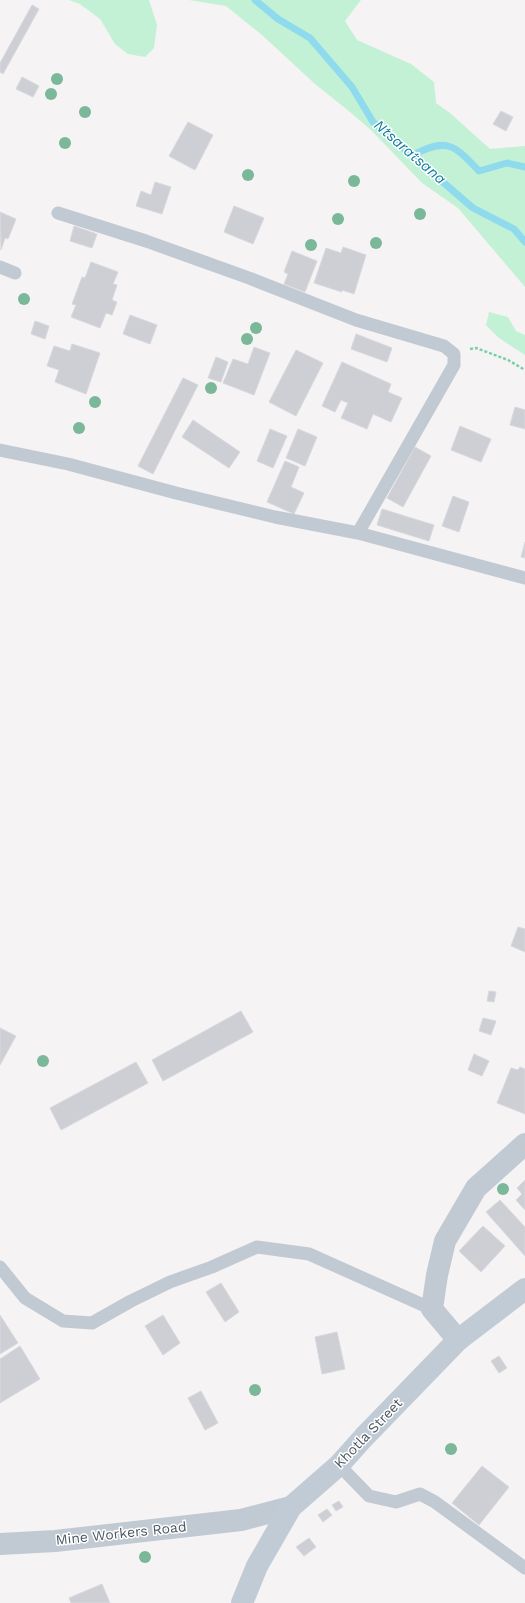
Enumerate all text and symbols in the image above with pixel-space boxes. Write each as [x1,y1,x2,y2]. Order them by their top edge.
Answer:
water label: Ntsaratsana [370,116,450,188]
street label: Khotla Street [331,1395,405,1471]
street label: Mine Workers Road [55,1518,187,1548]

